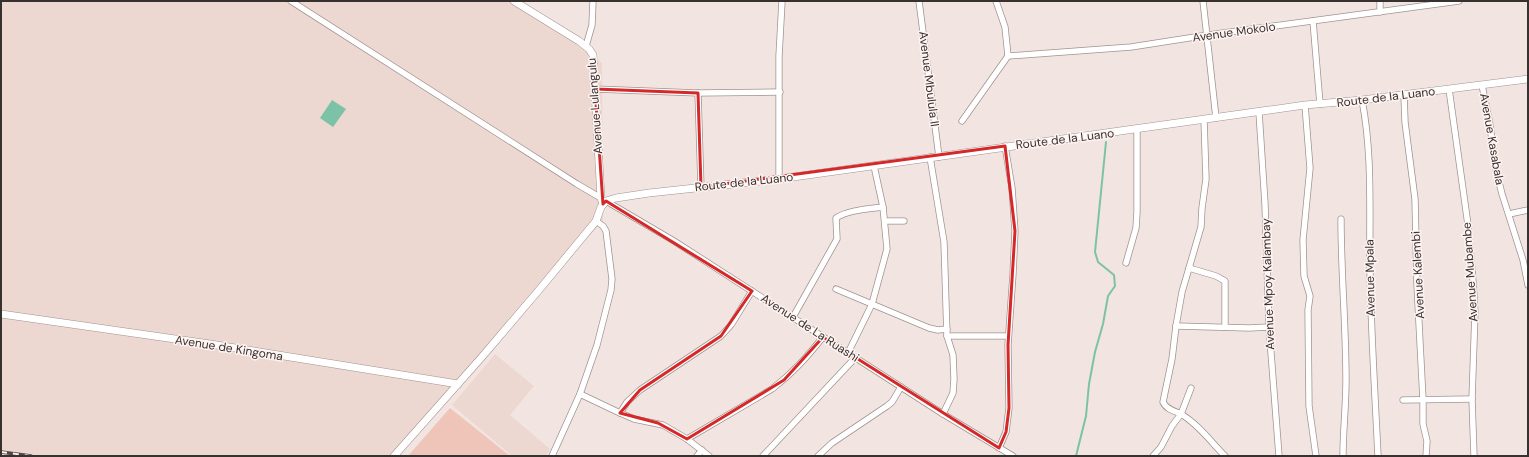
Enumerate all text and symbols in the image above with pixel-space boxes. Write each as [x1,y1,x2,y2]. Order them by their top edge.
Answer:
street label: Avenue Mokolo [1191,18,1277,46]
street label: Avenue Mbulula II [915,30,943,128]
street label: Avenue Lulangulu [584,57,606,155]
street label: Route de la Luano [1336,83,1436,111]
street label: Avenue Kasabala [1476,92,1508,186]
street label: Route de la Luano [1015,125,1115,153]
street label: Route de la Luano [694,169,794,195]
street label: Avenue Mpoy Kalambay [1258,218,1278,350]
street label: Avenue Mubambe [1459,221,1481,322]
street label: Avenue Kalembi [1408,231,1428,319]
street label: Avenue Mpala [1361,239,1379,317]
street label: Avenue de La Ruashi [758,290,862,366]
street label: Avenue de Kingoma [174,332,284,364]

